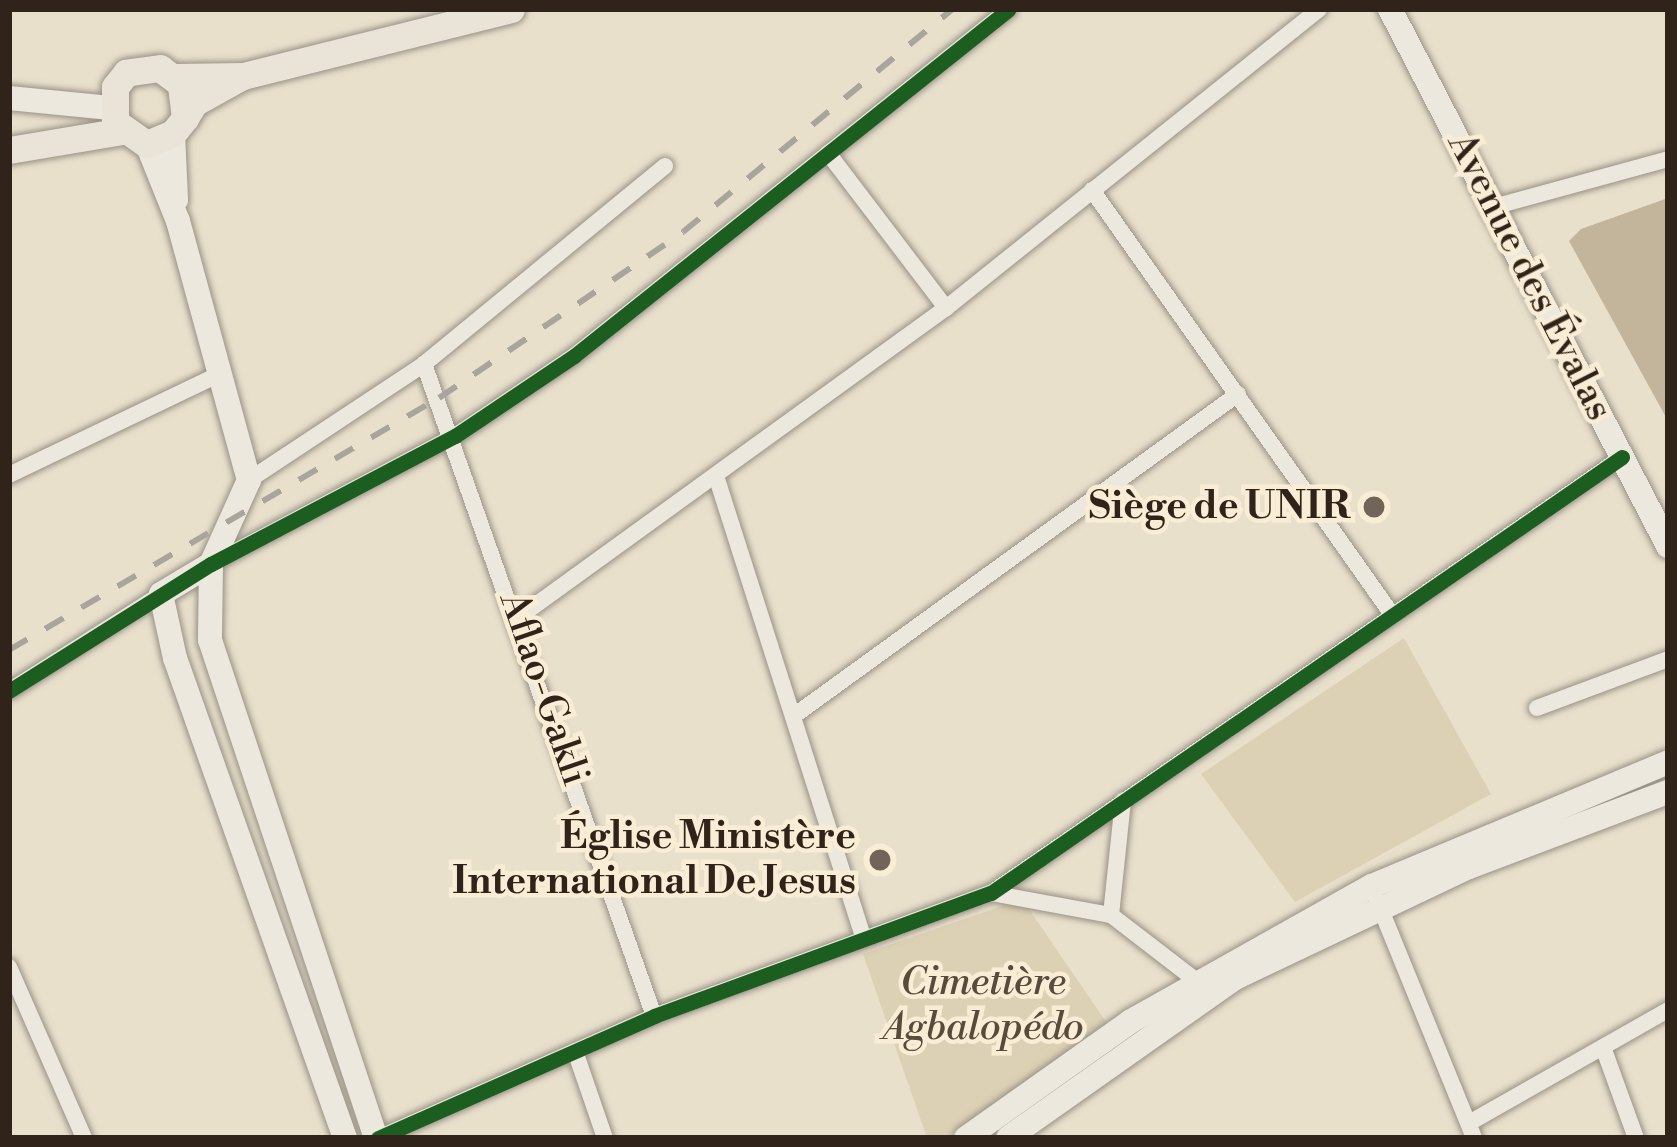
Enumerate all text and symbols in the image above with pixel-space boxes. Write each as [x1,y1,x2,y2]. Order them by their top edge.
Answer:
street label: Avenue des Évalas [1436,125,1622,429]
place label: Siège de UNIR [1088,484,1350,530]
marker: Siège de UNIR [1361,494,1387,520]
street label: Aflao-Gakli [488,586,598,792]
place label: Église Ministère International De Jesus [452,815,856,906]
marker: Église Ministère International De Jesus [867,847,893,873]
park label: Cimetière Agbalopédo [883,961,1083,1052]

